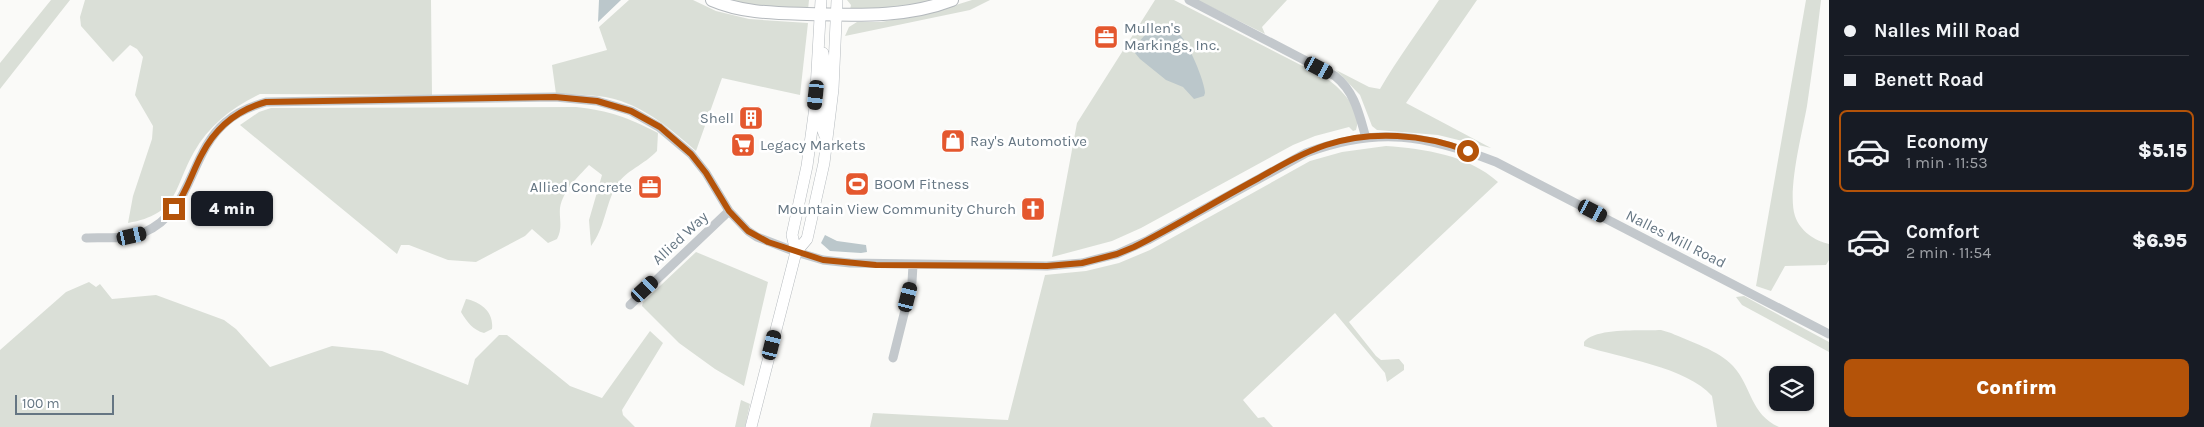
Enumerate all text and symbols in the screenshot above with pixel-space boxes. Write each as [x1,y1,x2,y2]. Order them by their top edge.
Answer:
place label: Mullen's Markings, Inc. [1124,19,1219,54]
text: Nalles Mill Road [1874,20,2020,42]
office icon: Mullen's Markings, Inc. [1093,24,1119,50]
car [1302,54,1335,82]
text: Benett Road [1874,69,1984,91]
car [806,79,825,111]
building icon: Shell [738,105,764,131]
place label: Shell [700,109,734,127]
shop icon: Ray's Automotive [940,128,966,154]
icon: car [1846,129,1891,174]
text: Economy [1906,131,1988,153]
supermarket icon: Legacy Markets [730,132,756,158]
place label: Ray's Automotive [970,132,1087,150]
place label: Legacy Markets [760,136,866,154]
route start [1457,140,1479,162]
text: $5.15 [2138,140,2187,162]
text: 1 min · 11:53 [1906,153,1988,172]
sports icon: BOOM Fitness [844,171,870,197]
office icon: Allied Concrete [637,174,663,200]
place label: BOOM Fitness [874,175,969,193]
place label: Allied Concrete [530,178,632,196]
callout: 4 min [192,192,274,226]
church icon: Mountain View Community Church [1020,196,1046,222]
route end [163,198,185,220]
car [1576,198,1609,224]
text: 4 min [209,199,255,218]
place label: Mountain View Community Church [777,200,1016,218]
street label: Nalles Mill Road [1623,206,1729,272]
street label: Allied Way [648,208,712,268]
icon: car [1846,219,1891,264]
text: Comfort [1906,221,1980,243]
car [115,225,148,247]
text: $6.95 [2132,230,2187,252]
text: 2 min · 11:54 [1906,243,1991,262]
car [628,273,661,305]
car [897,281,918,313]
car [761,329,782,361]
button: Confirm [1844,359,2189,417]
map controls [1769,366,1814,411]
button: layers [1769,366,1814,411]
scale bar [15,392,114,415]
text: 100 m [22,395,60,412]

